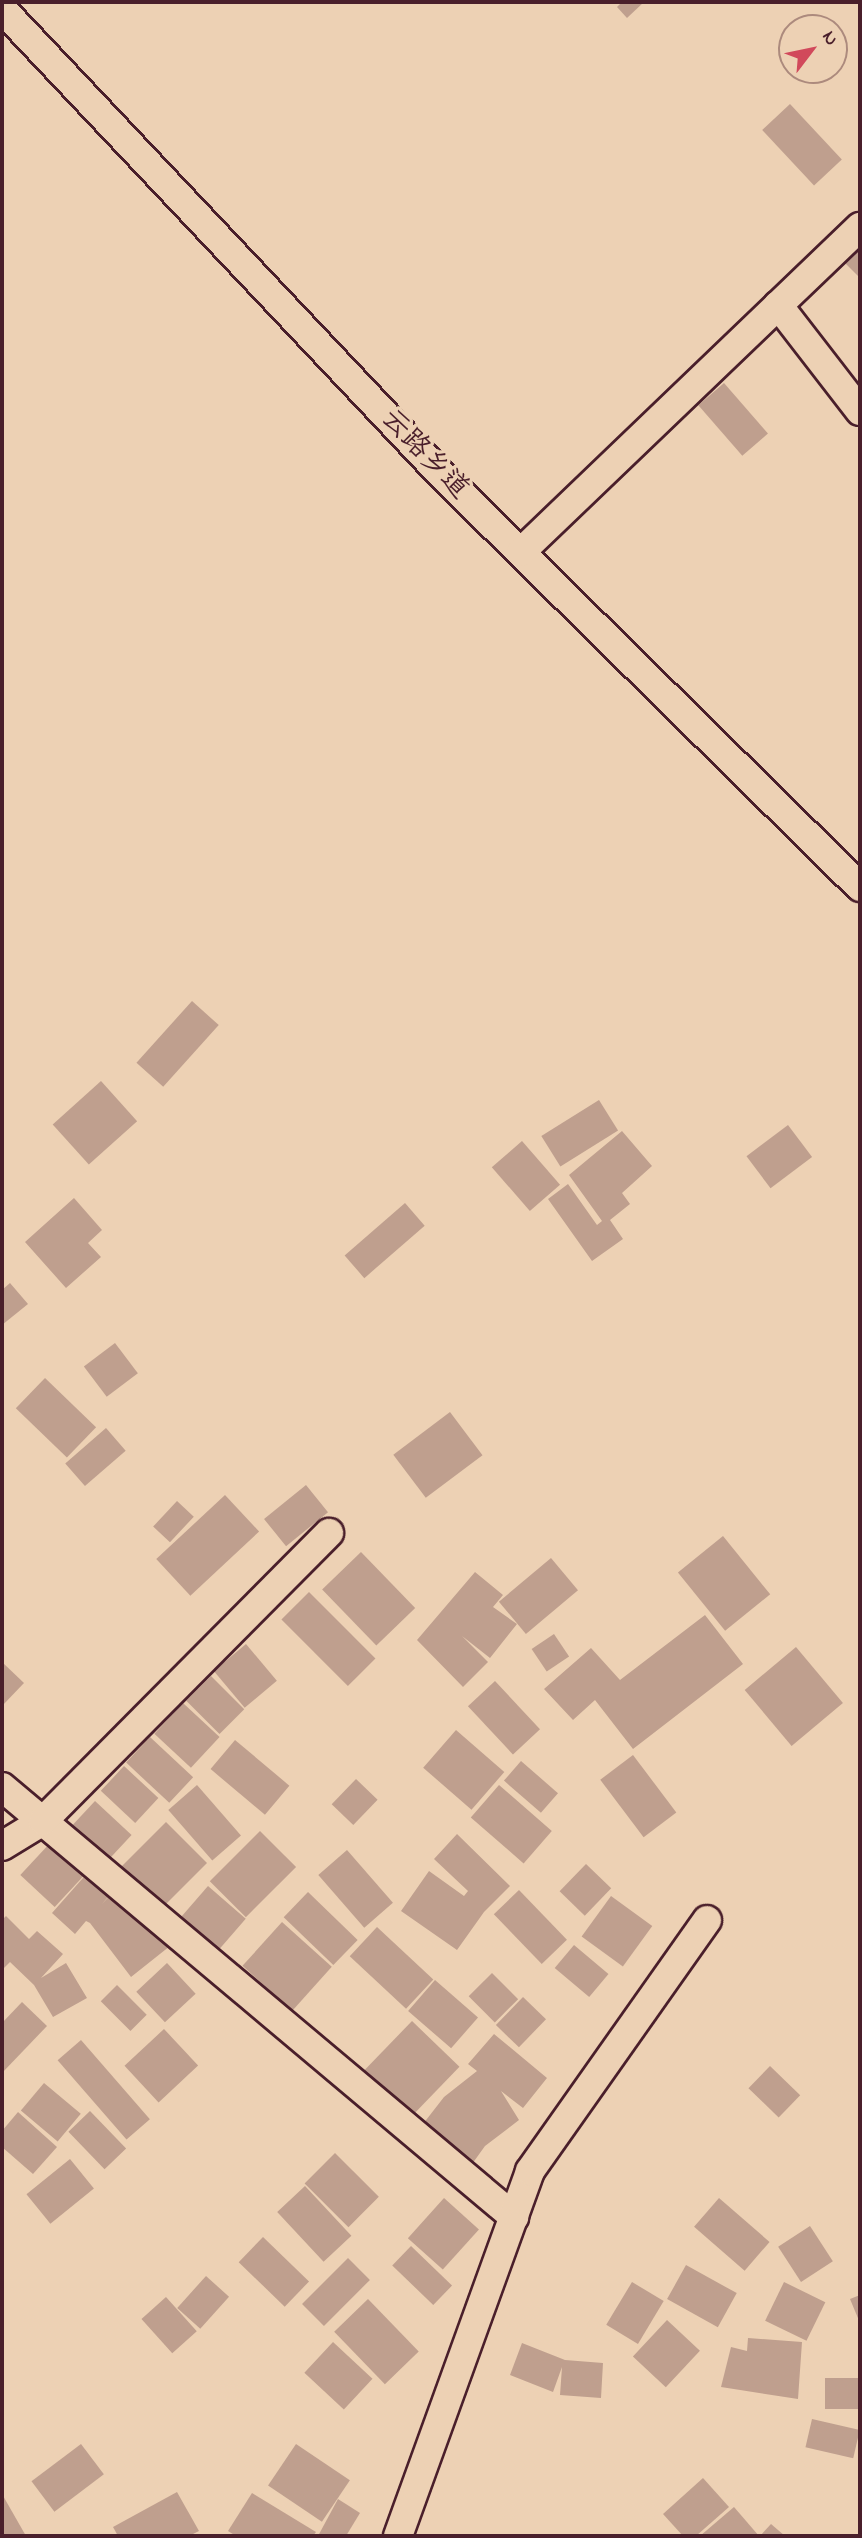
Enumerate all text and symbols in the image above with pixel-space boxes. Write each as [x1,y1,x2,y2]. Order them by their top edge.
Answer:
north arrow [778,14,848,84]
text: N [815,26,844,51]
street label: 云路乡道 [373,403,475,507]

